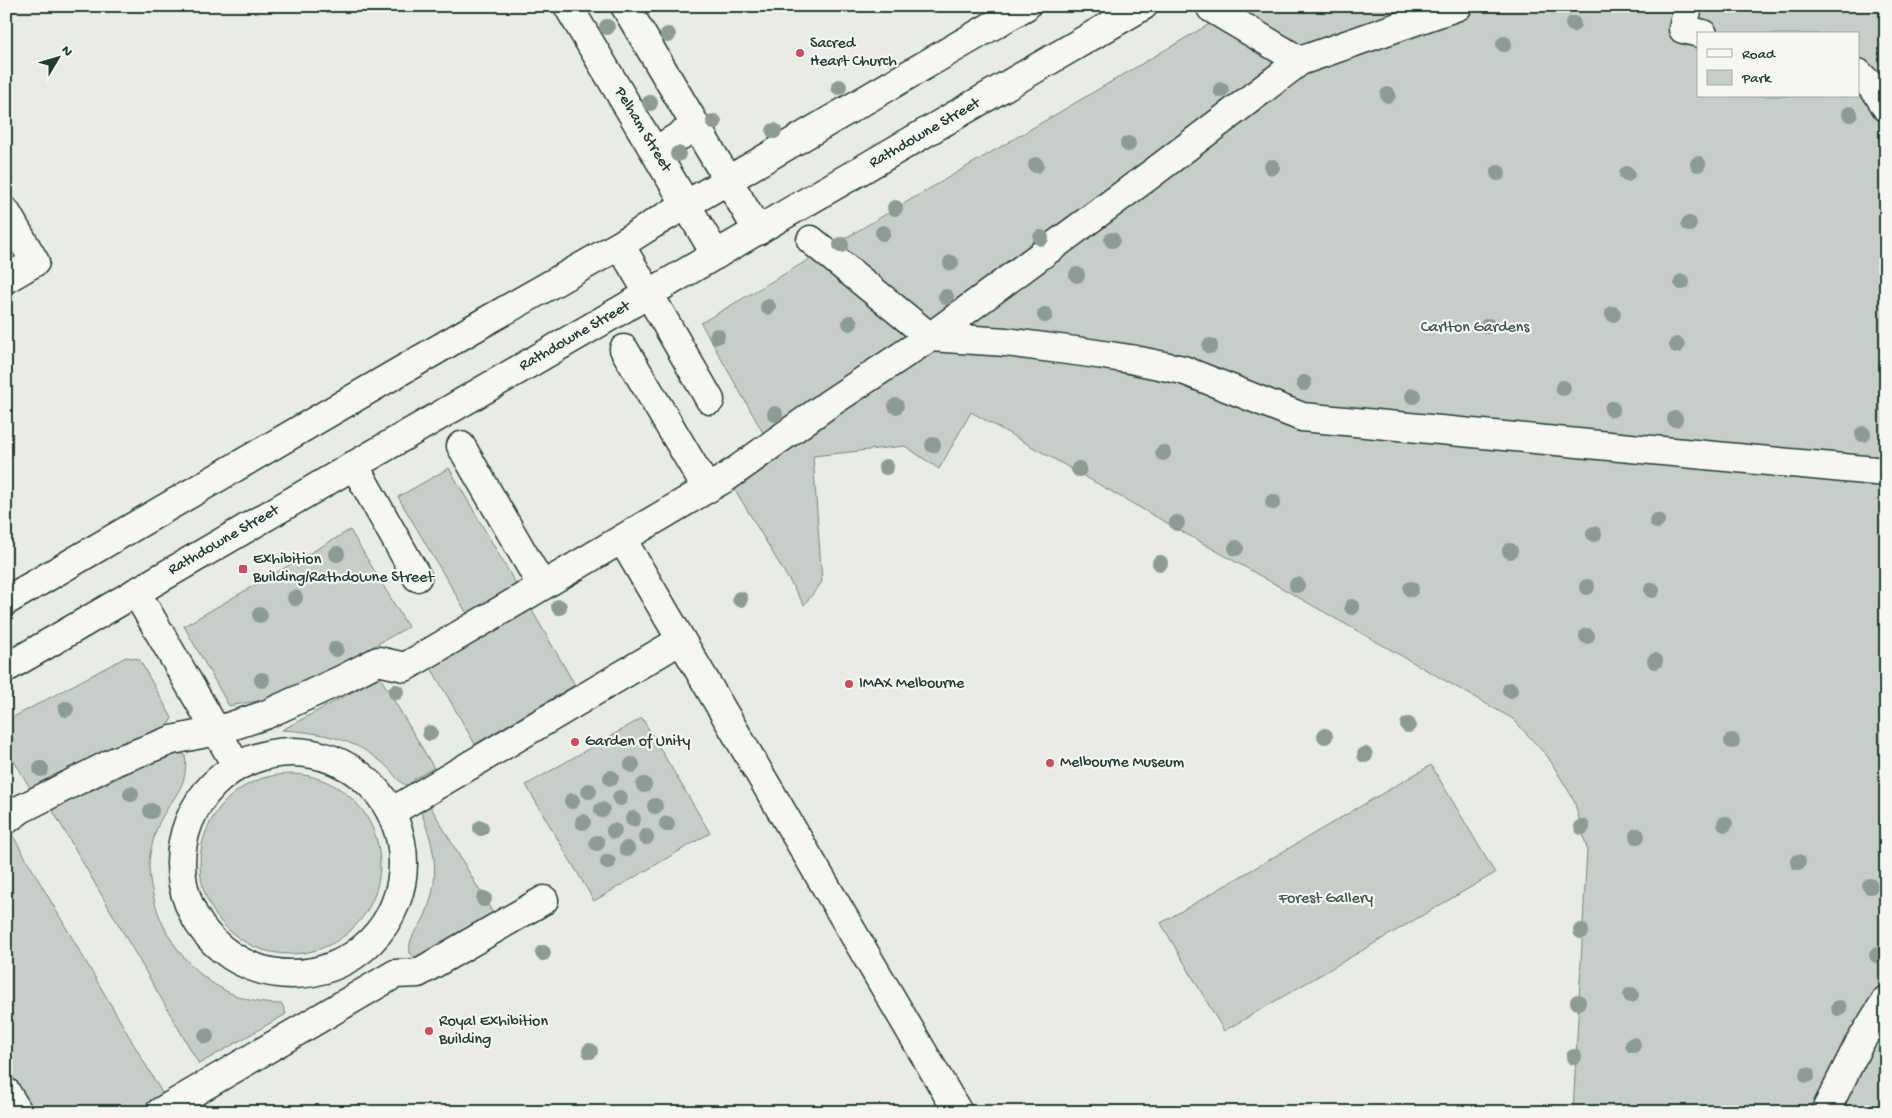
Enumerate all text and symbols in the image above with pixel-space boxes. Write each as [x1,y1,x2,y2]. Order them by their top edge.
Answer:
north arrow [32,32,82,82]
legend [1697,32,1860,98]
place label: Sacred Heart Church [810,35,897,72]
text: N [57,43,76,60]
text: Road [1742,46,1776,64]
marker: Sacred Heart Church [794,47,806,59]
text: Park [1741,70,1772,88]
street label: Pelham Street [609,83,676,177]
street label: Rathdowne Street [866,94,985,173]
street label: Rathdowne Street [516,297,635,376]
park label: Carlton Gardens [1421,319,1530,338]
street label: Rathdowne Street [165,501,284,580]
place label: Exhibition Building/Rathdowne Street [252,551,435,588]
marker: Exhibition Building/Rathdowne Street [237,563,249,575]
place label: IMAX Melbourne [859,675,965,694]
marker: IMAX Melbourne [843,678,855,690]
place label: Garden of Unity [585,733,690,752]
marker: Garden of Unity [569,736,581,748]
place label: Melbourne Museum [1060,754,1185,773]
marker: Melbourne Museum [1044,757,1056,769]
park label: Forest Gallery [1278,890,1373,909]
place label: Royal Exhibition Building [438,1013,548,1050]
marker: Royal Exhibition Building [423,1025,435,1037]

